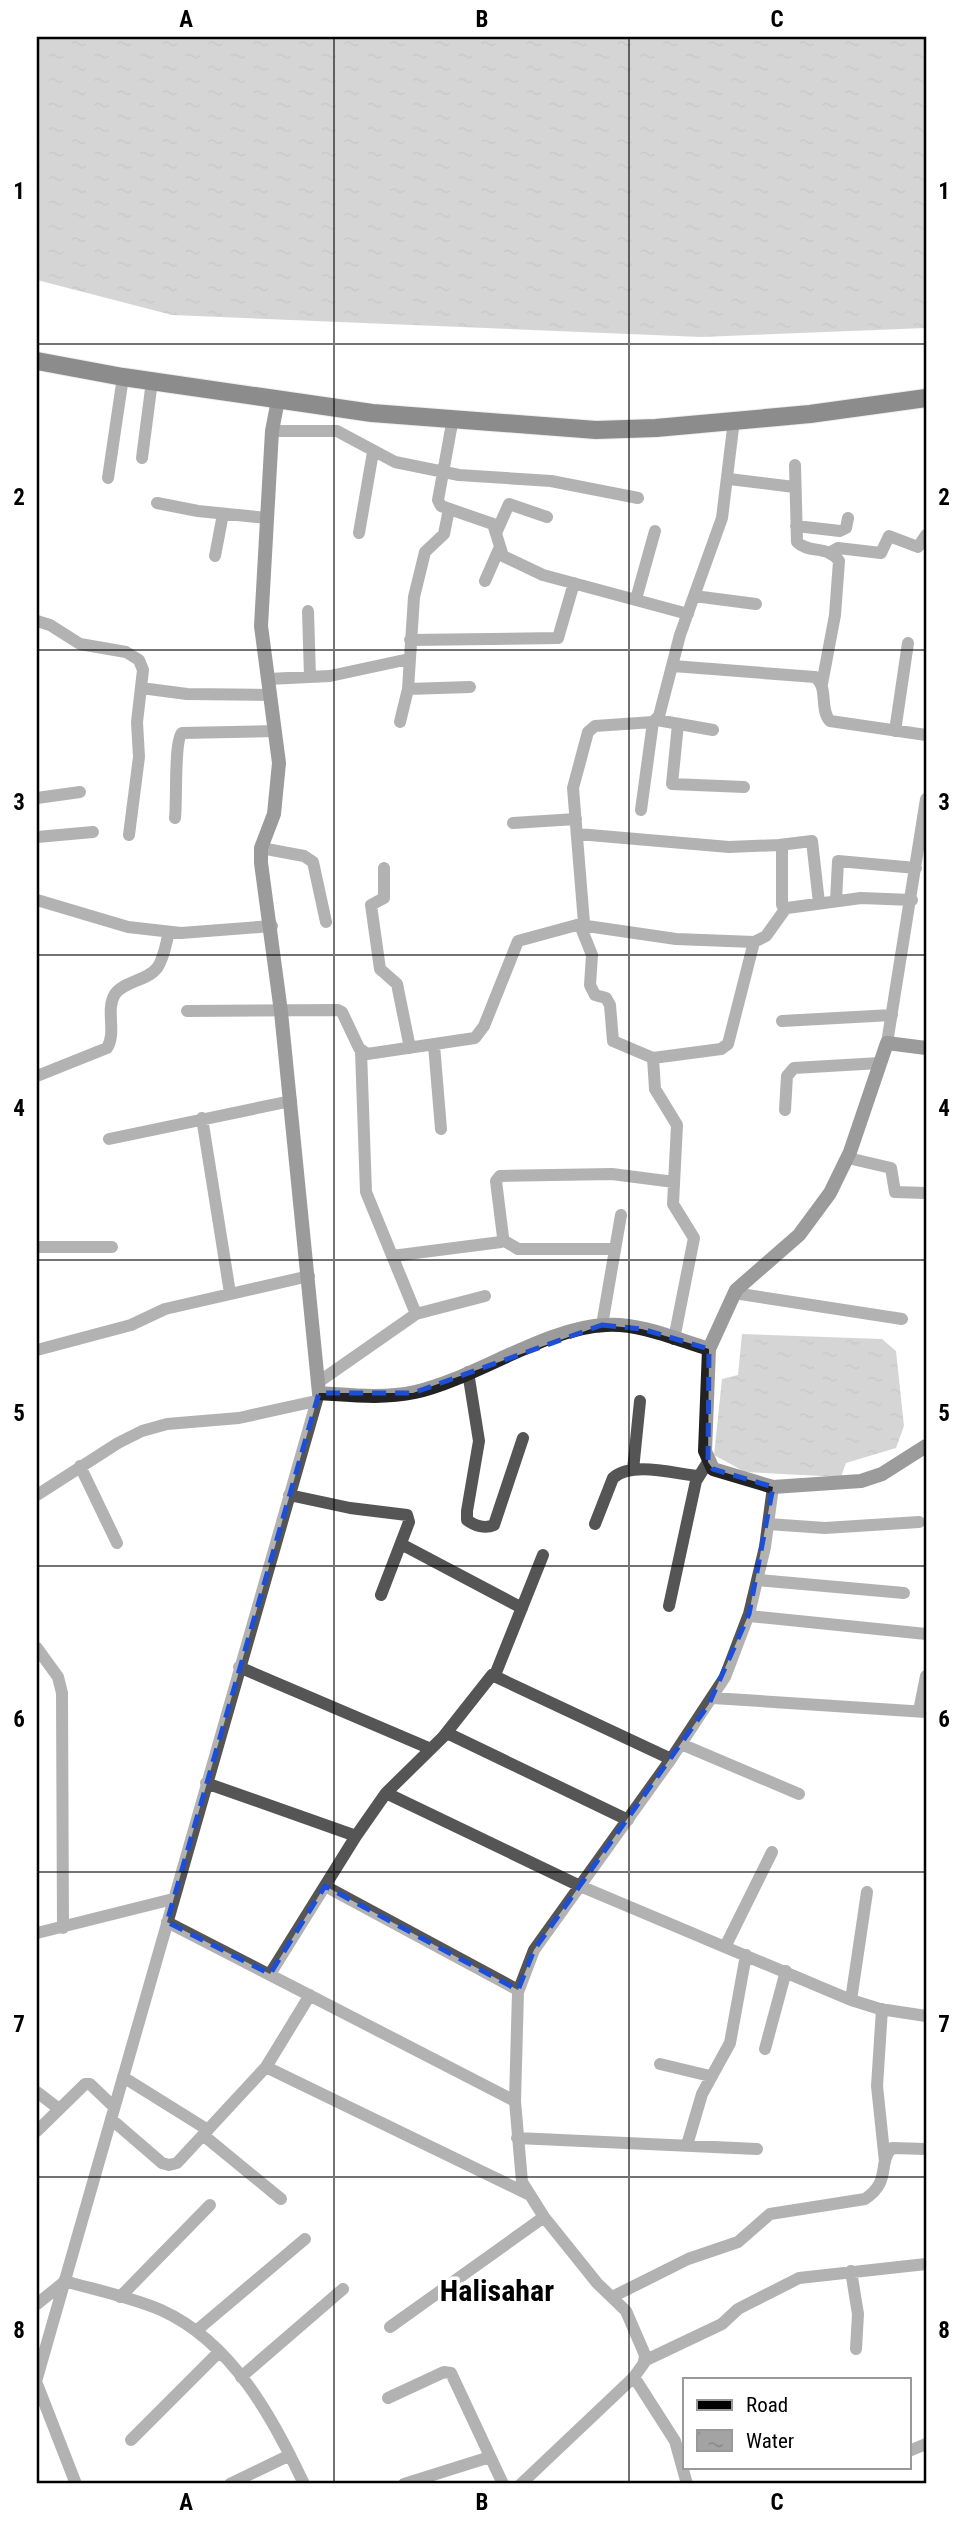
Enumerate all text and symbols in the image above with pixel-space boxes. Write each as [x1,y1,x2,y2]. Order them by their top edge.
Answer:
text: A [179,6,193,33]
text: B [476,6,488,33]
text: C [770,6,784,33]
text: 1 [13,178,25,205]
text: 1 [938,178,950,205]
text: 2 [13,484,25,511]
text: 2 [938,484,950,511]
text: 3 [13,789,25,816]
text: 3 [938,789,950,816]
text: 4 [13,1095,25,1122]
text: 4 [938,1095,950,1122]
text: 5 [13,1400,25,1427]
text: 5 [938,1400,950,1427]
text: 6 [13,1706,25,1733]
text: 6 [938,1706,950,1733]
text: 7 [13,2011,25,2038]
text: 7 [938,2011,950,2038]
district label: Halisahar [440,2273,554,2308]
text: 8 [13,2317,25,2344]
text: 8 [938,2317,950,2344]
legend [683,2378,911,2468]
text: Road [746,2393,788,2417]
text: Water [746,2429,794,2453]
text: A [179,2489,193,2516]
text: B [476,2489,488,2516]
text: C [770,2489,784,2516]

